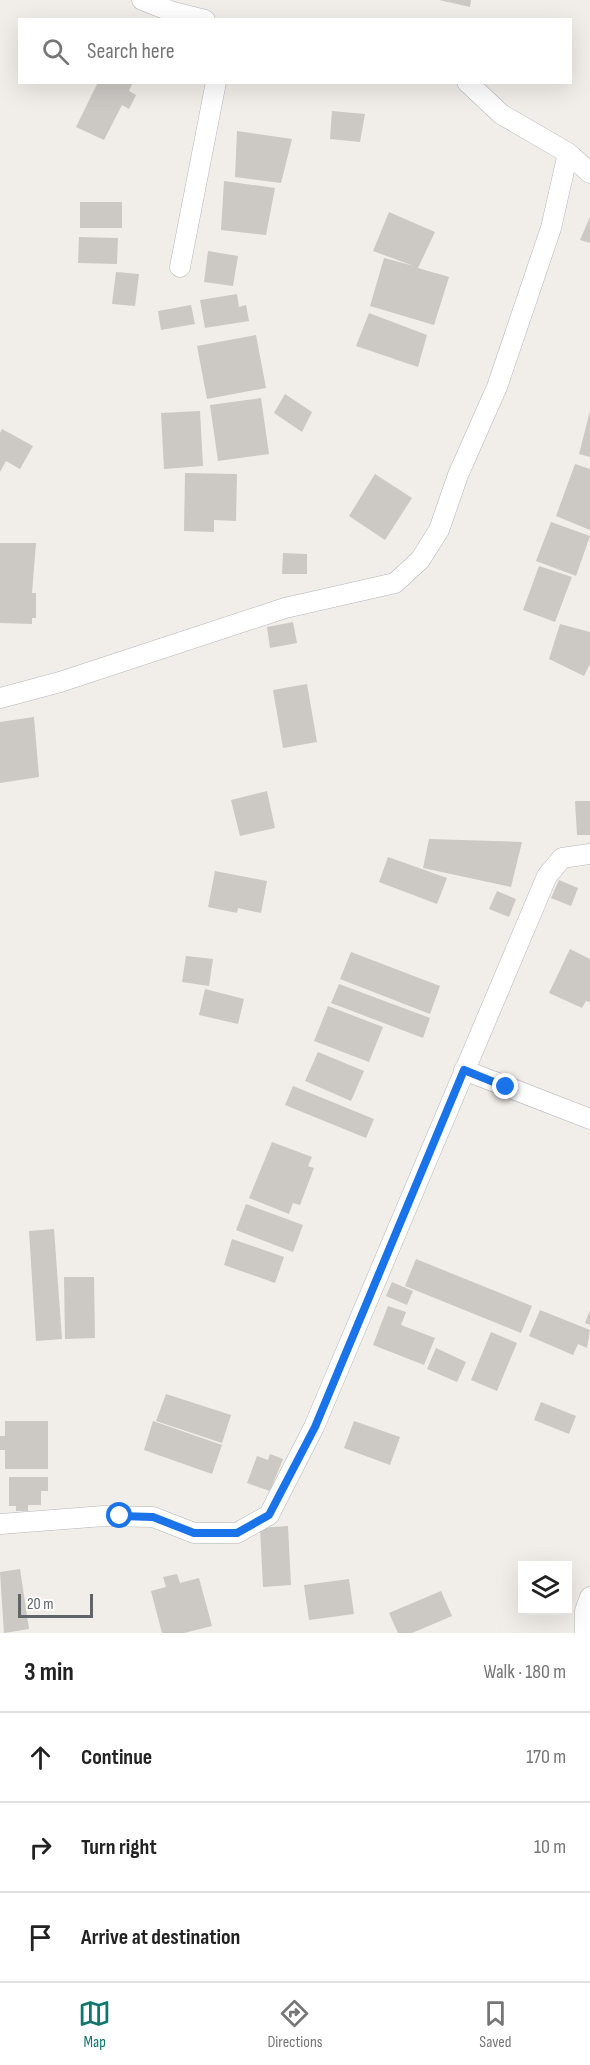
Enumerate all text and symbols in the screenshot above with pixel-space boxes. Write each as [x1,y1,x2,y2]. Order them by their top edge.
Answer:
search box [18,18,572,84]
icon: search [39,35,72,68]
text: Search here [87,38,174,65]
route end [492,1073,518,1099]
route start [106,1502,132,1528]
map controls [518,1561,572,1615]
button: layers [518,1561,572,1615]
scale bar [18,1591,93,1618]
text: 20 m [27,1595,54,1614]
text: 3 min [24,1657,74,1688]
text: Walk · 180 m [483,1660,566,1684]
icon: ahead [24,1741,57,1774]
text: Continue [81,1744,152,1771]
text: 170 m [526,1745,566,1769]
icon: right [24,1831,57,1864]
text: Turn right [81,1834,157,1861]
text: 10 m [534,1835,566,1859]
icon: arrive [24,1921,57,1954]
text: Arrive at destination [81,1924,240,1951]
tab: Map [78,1997,111,2052]
tab: Directions [267,1997,323,2052]
tab: Saved [479,1997,512,2052]

